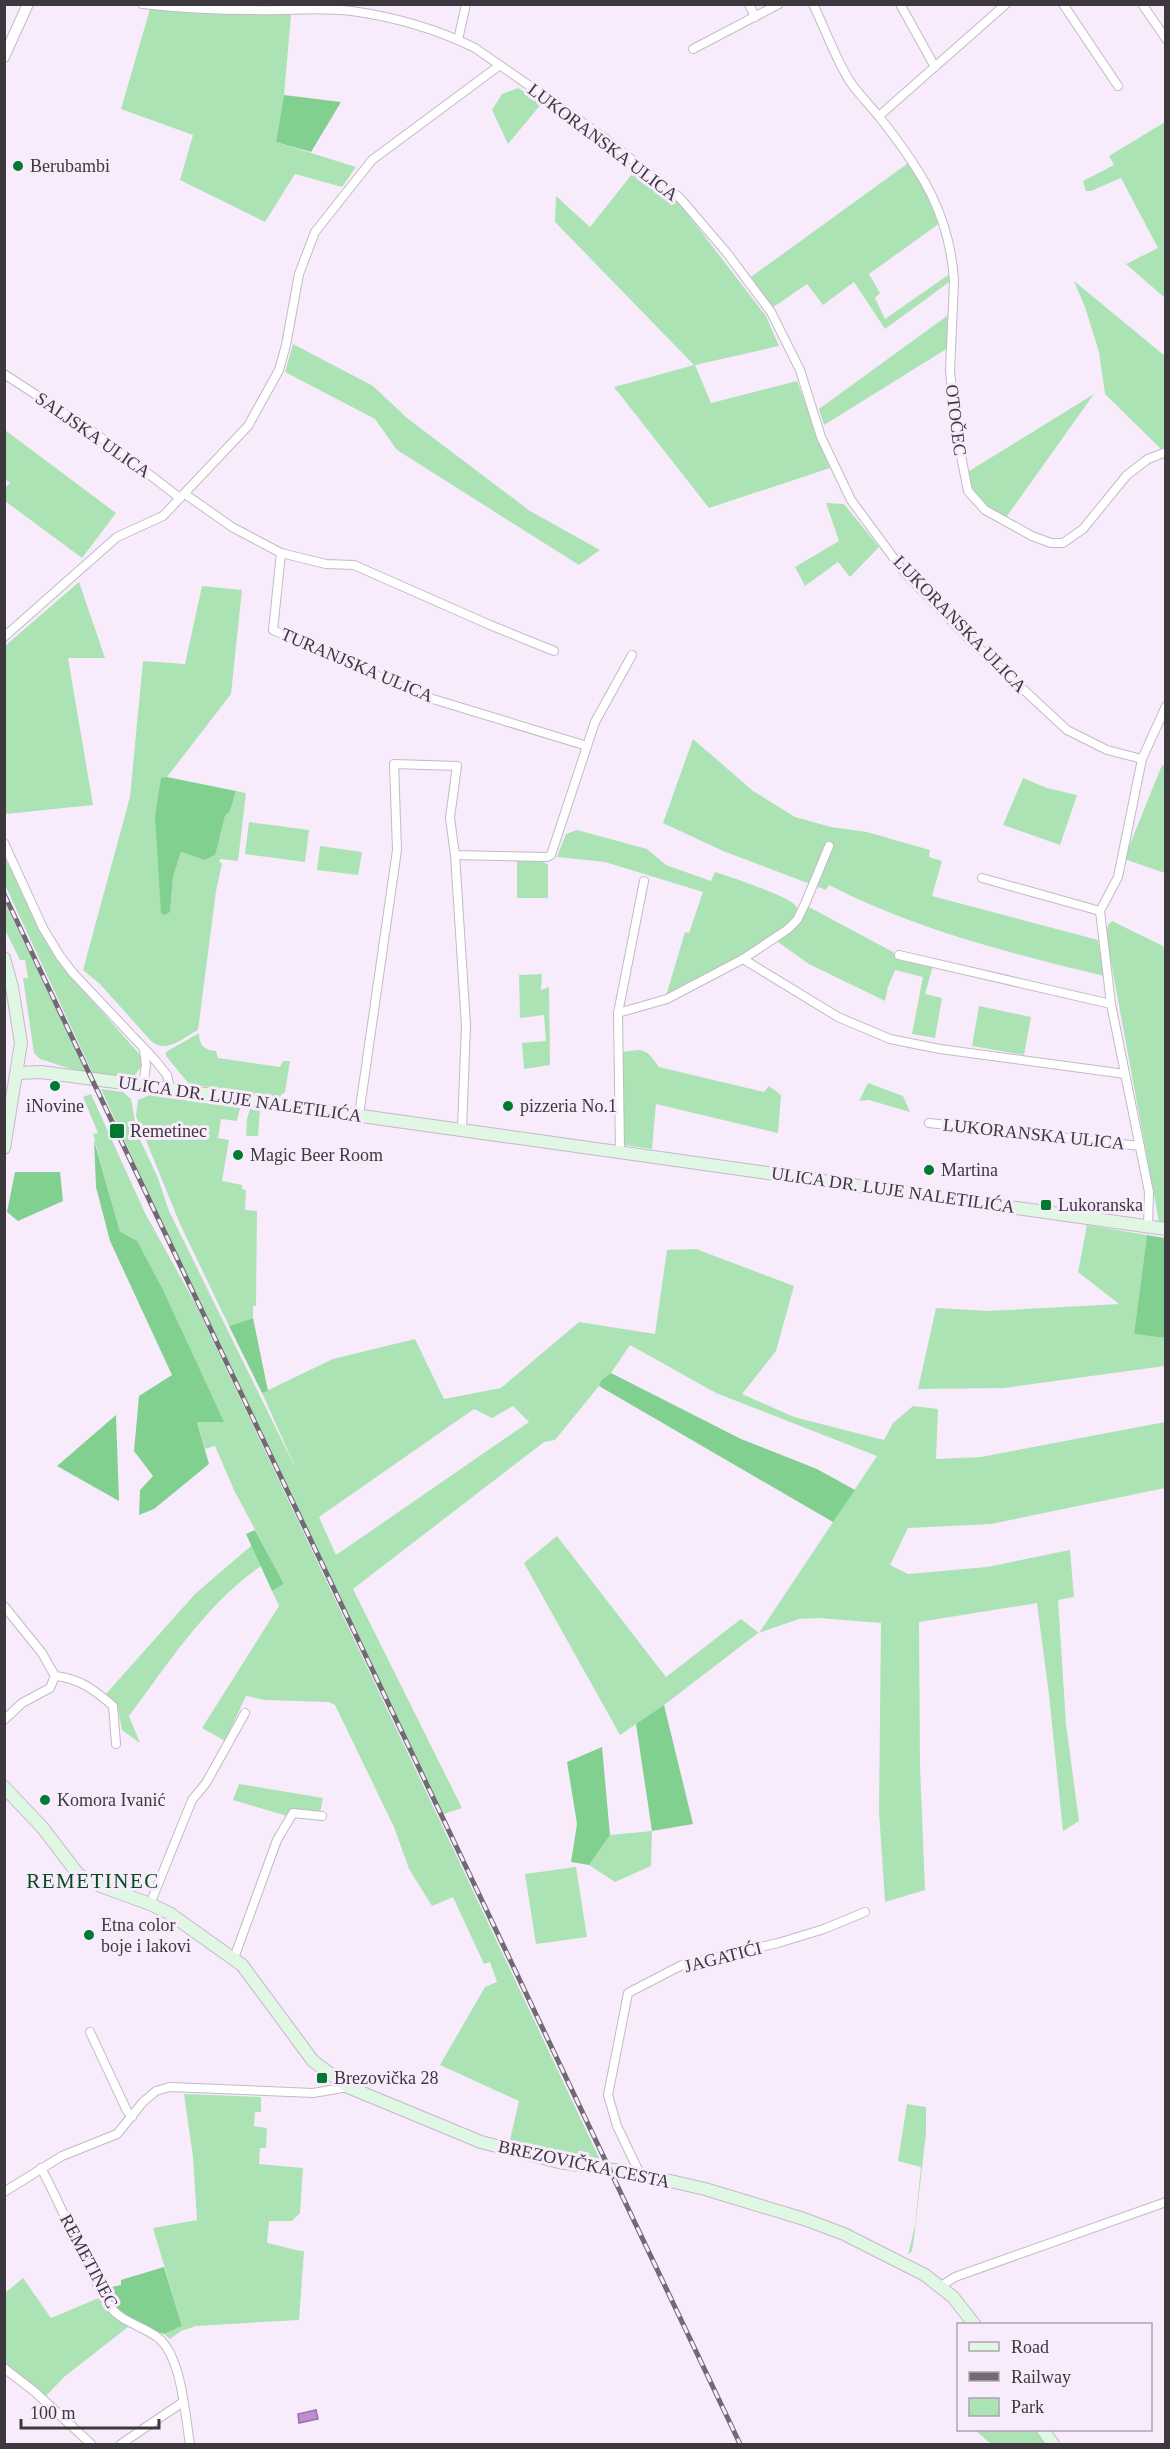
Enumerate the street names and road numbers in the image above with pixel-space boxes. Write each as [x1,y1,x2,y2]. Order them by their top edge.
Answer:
street label: LUKORANSKA ULICA [524,79,682,205]
street label: OTOČEC [942,383,971,457]
street label: SALJSKA ULICA [32,388,154,482]
street label: LUKORANSKA ULICA [889,551,1031,697]
street label: TURANJSKA ULICA [278,624,436,706]
street label: ULICA DR. LUJE NALETILIĆA [117,1071,363,1126]
street label: LUKORANSKA ULICA [942,1115,1126,1153]
street label: ULICA DR. LUJE NALETILIĆA [770,1162,1016,1217]
street label: JAGATIĆI [682,1937,764,1976]
street label: BREZOVIČKA CESTA [496,2135,672,2192]
street label: REMETINEC [56,2211,122,2311]

